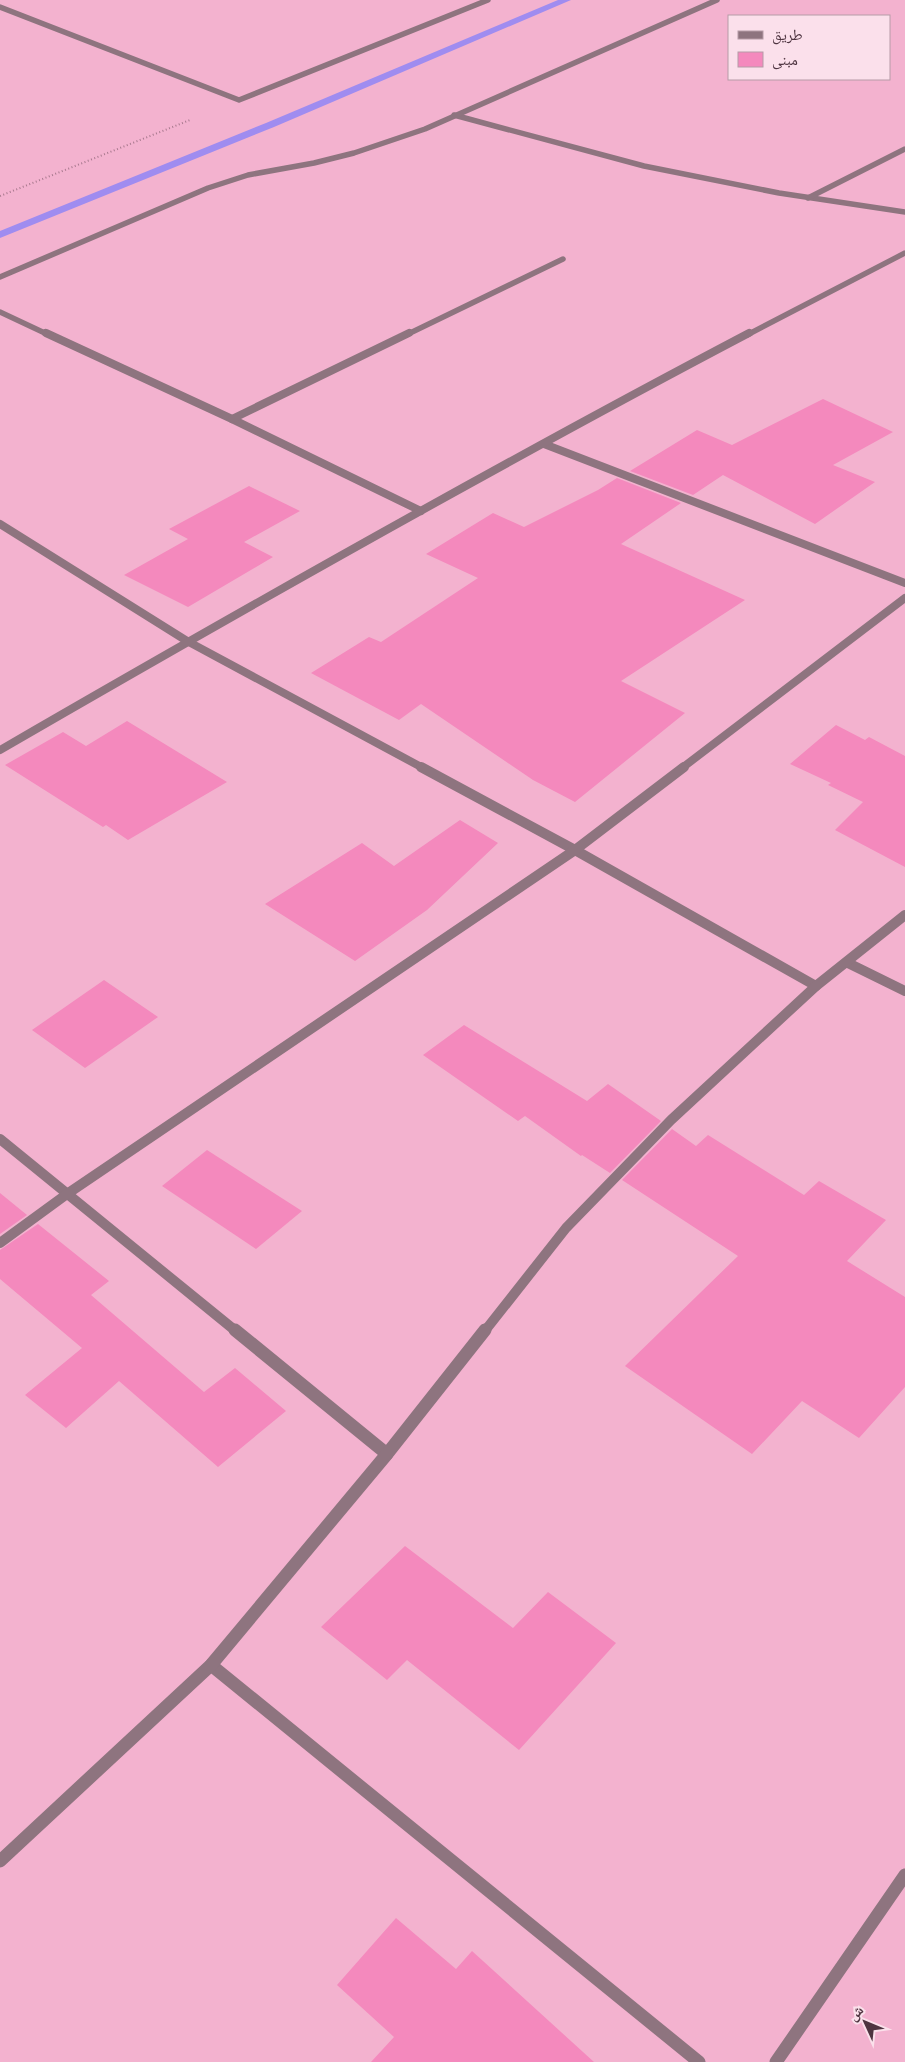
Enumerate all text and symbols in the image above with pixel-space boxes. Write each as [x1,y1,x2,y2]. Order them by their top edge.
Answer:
legend [728,15,890,80]
text: طريق [772,26,803,45]
text: مبنى [772,51,798,70]
north arrow [840,1997,890,2047]
text: ش [845,2002,867,2025]

